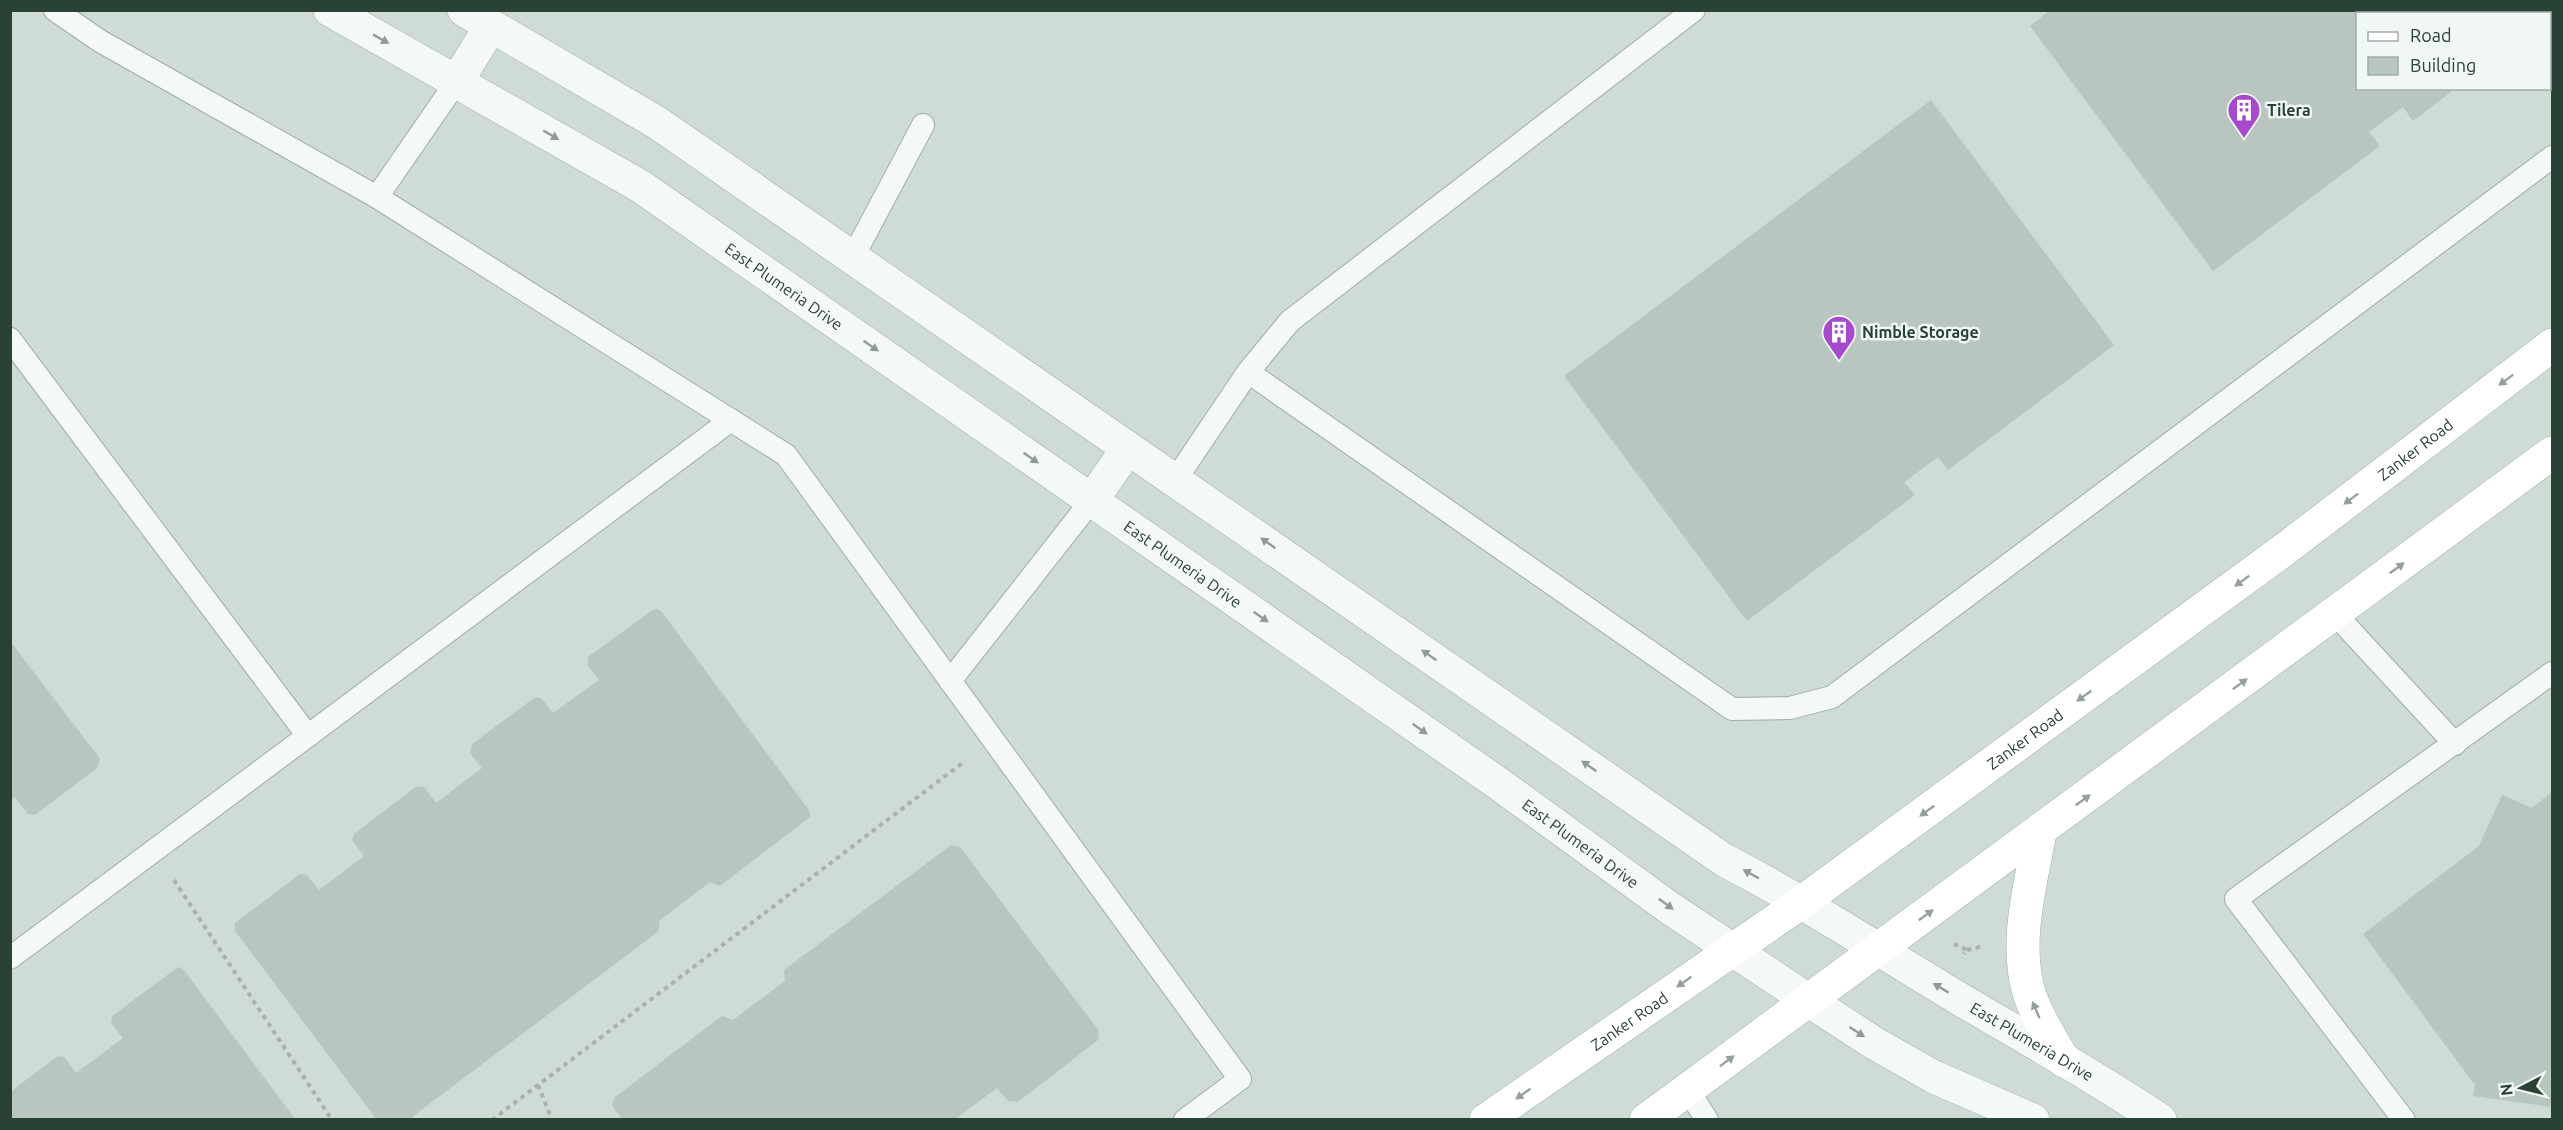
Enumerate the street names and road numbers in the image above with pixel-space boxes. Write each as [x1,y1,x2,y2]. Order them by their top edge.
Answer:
street label: East Plumeria Drive [722,239,846,334]
street label: Zanker Road [2374,415,2456,484]
street label: East Plumeria Drive [1121,517,1245,611]
street label: Zanker Road [1983,705,2066,773]
street label: East Plumeria Drive [1519,795,1642,892]
street label: Zanker Road [1587,988,1671,1054]
street label: East Plumeria Drive [1967,998,2097,1085]

